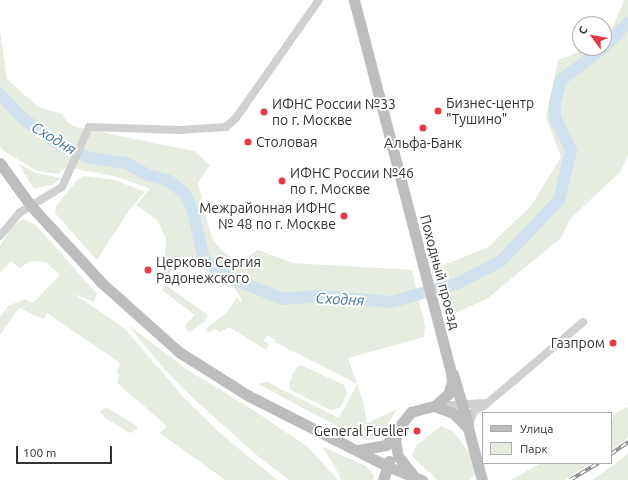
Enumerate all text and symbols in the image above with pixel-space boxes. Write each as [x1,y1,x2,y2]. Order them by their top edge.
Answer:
north arrow [572,16,612,56]
text: С [576,24,590,36]
place label: Бизнес-центр "Тушино" [446,95,534,128]
place label: ИФНС России №33 по г. Москве [272,96,396,128]
marker: Бизнес-центр "Тушино" [433,106,443,116]
marker: ИФНС России №33 по г. Москве [259,107,269,117]
water label: Сходня [28,118,80,158]
marker: Альфа-Банк [418,123,428,133]
place label: Столовая [256,134,318,150]
place label: Альфа-Банк [384,135,462,151]
marker: Столовая [243,137,253,147]
place label: ИФНС России №46 по г. Москве [290,165,414,198]
marker: ИФНС России №46 по г. Москве [277,176,287,186]
place label: Межрайонная ИФНС № 48 по г. Москве [199,200,336,232]
marker: Межрайонная ИФНС № 48 по г. Москве [339,211,349,221]
street label: Походный проезд [417,213,463,331]
place label: Церковь Сергия Радонежского [156,254,261,286]
marker: Церковь Сергия Радонежского [143,265,153,275]
water label: Сходня [315,289,365,309]
place label: Газпром [551,335,605,351]
marker: Газпром [608,338,618,348]
legend [482,412,612,464]
text: Улица [520,422,553,435]
place label: General Fueller [314,423,409,439]
marker: General Fueller [412,426,422,436]
scale bar [18,438,114,464]
text: Парк [520,442,548,455]
text: 100 m [23,446,56,459]

